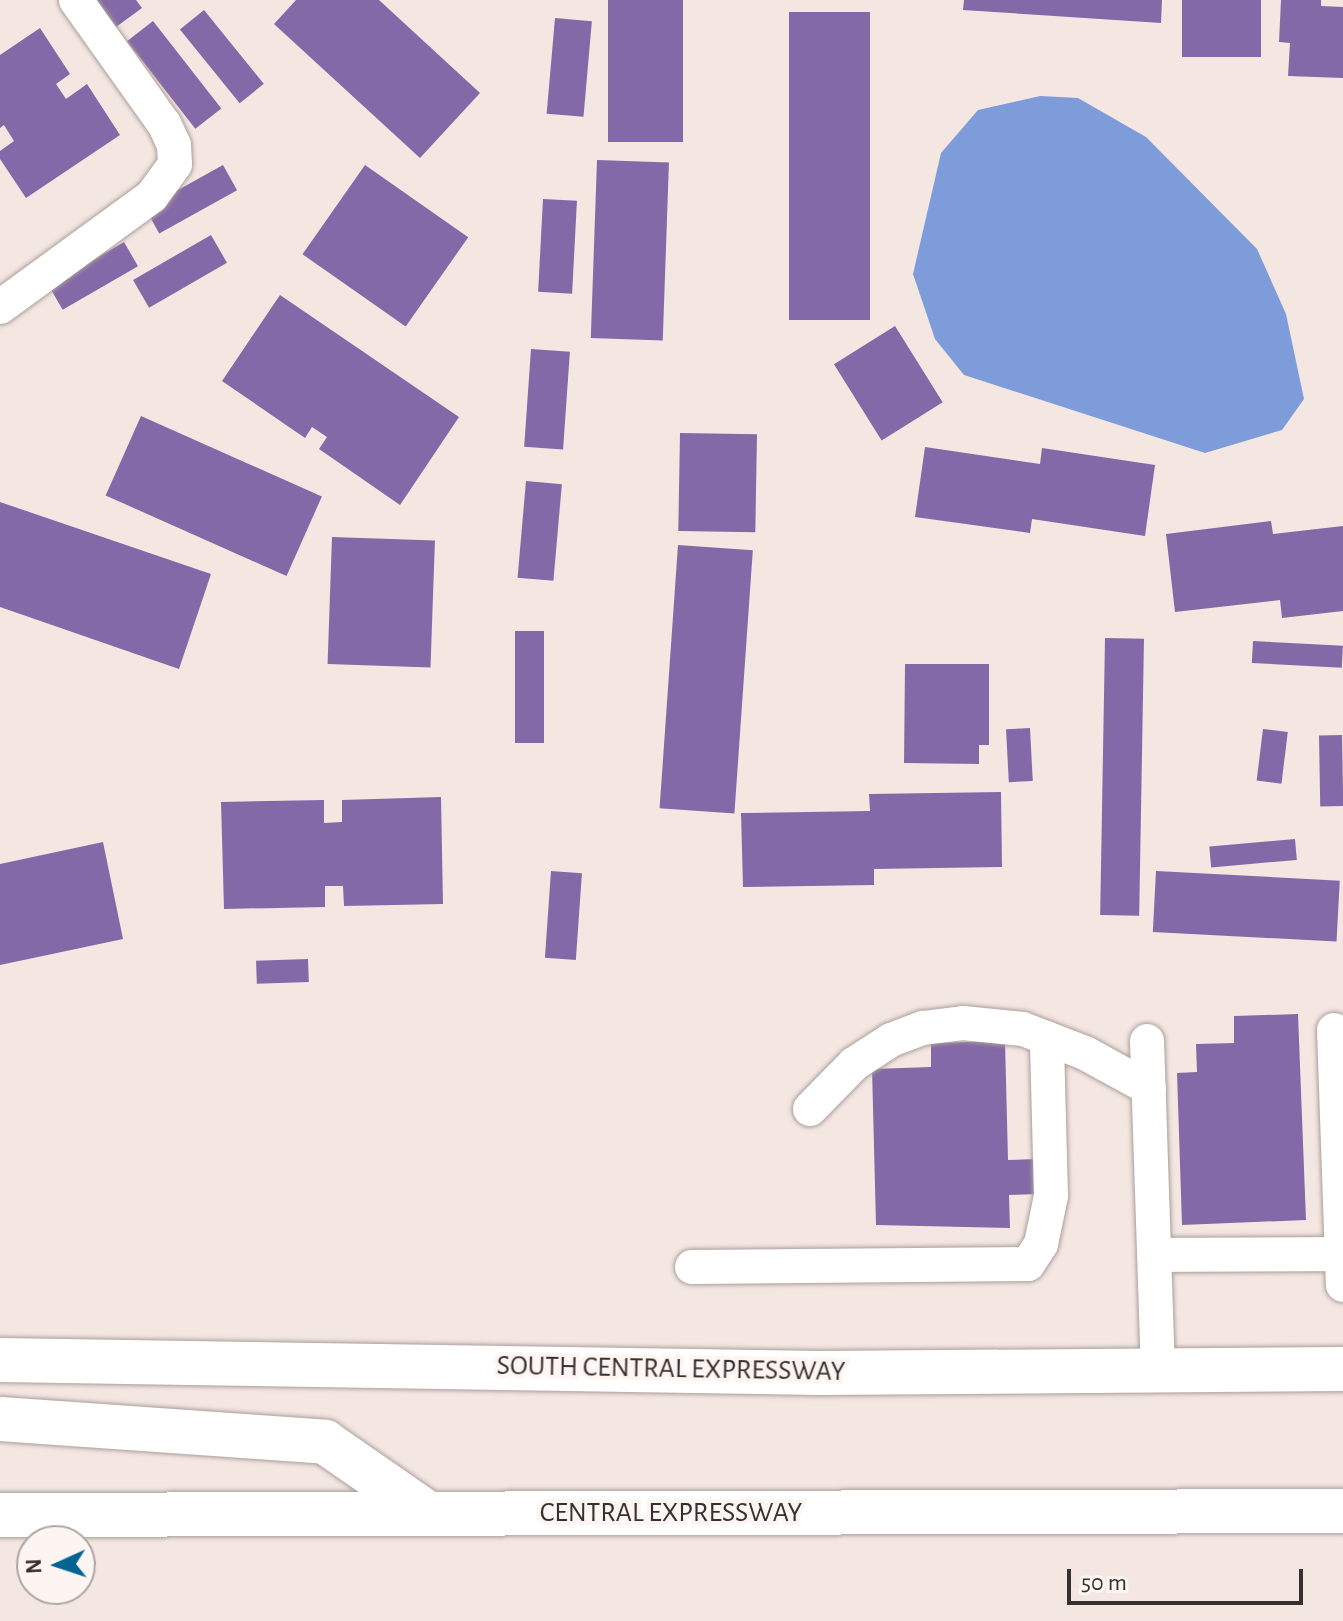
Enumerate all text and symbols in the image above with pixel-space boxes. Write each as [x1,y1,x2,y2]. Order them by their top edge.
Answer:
street label: SOUTH CENTRAL EXPRESSWAY [496,1349,846,1389]
street label: CENTRAL EXPRESSWAY [540,1496,802,1530]
north arrow [16,1525,96,1605]
scale bar [1071,1553,1307,1603]
text: N [23,1558,45,1574]
text: 50 m [1081,1571,1127,1595]

